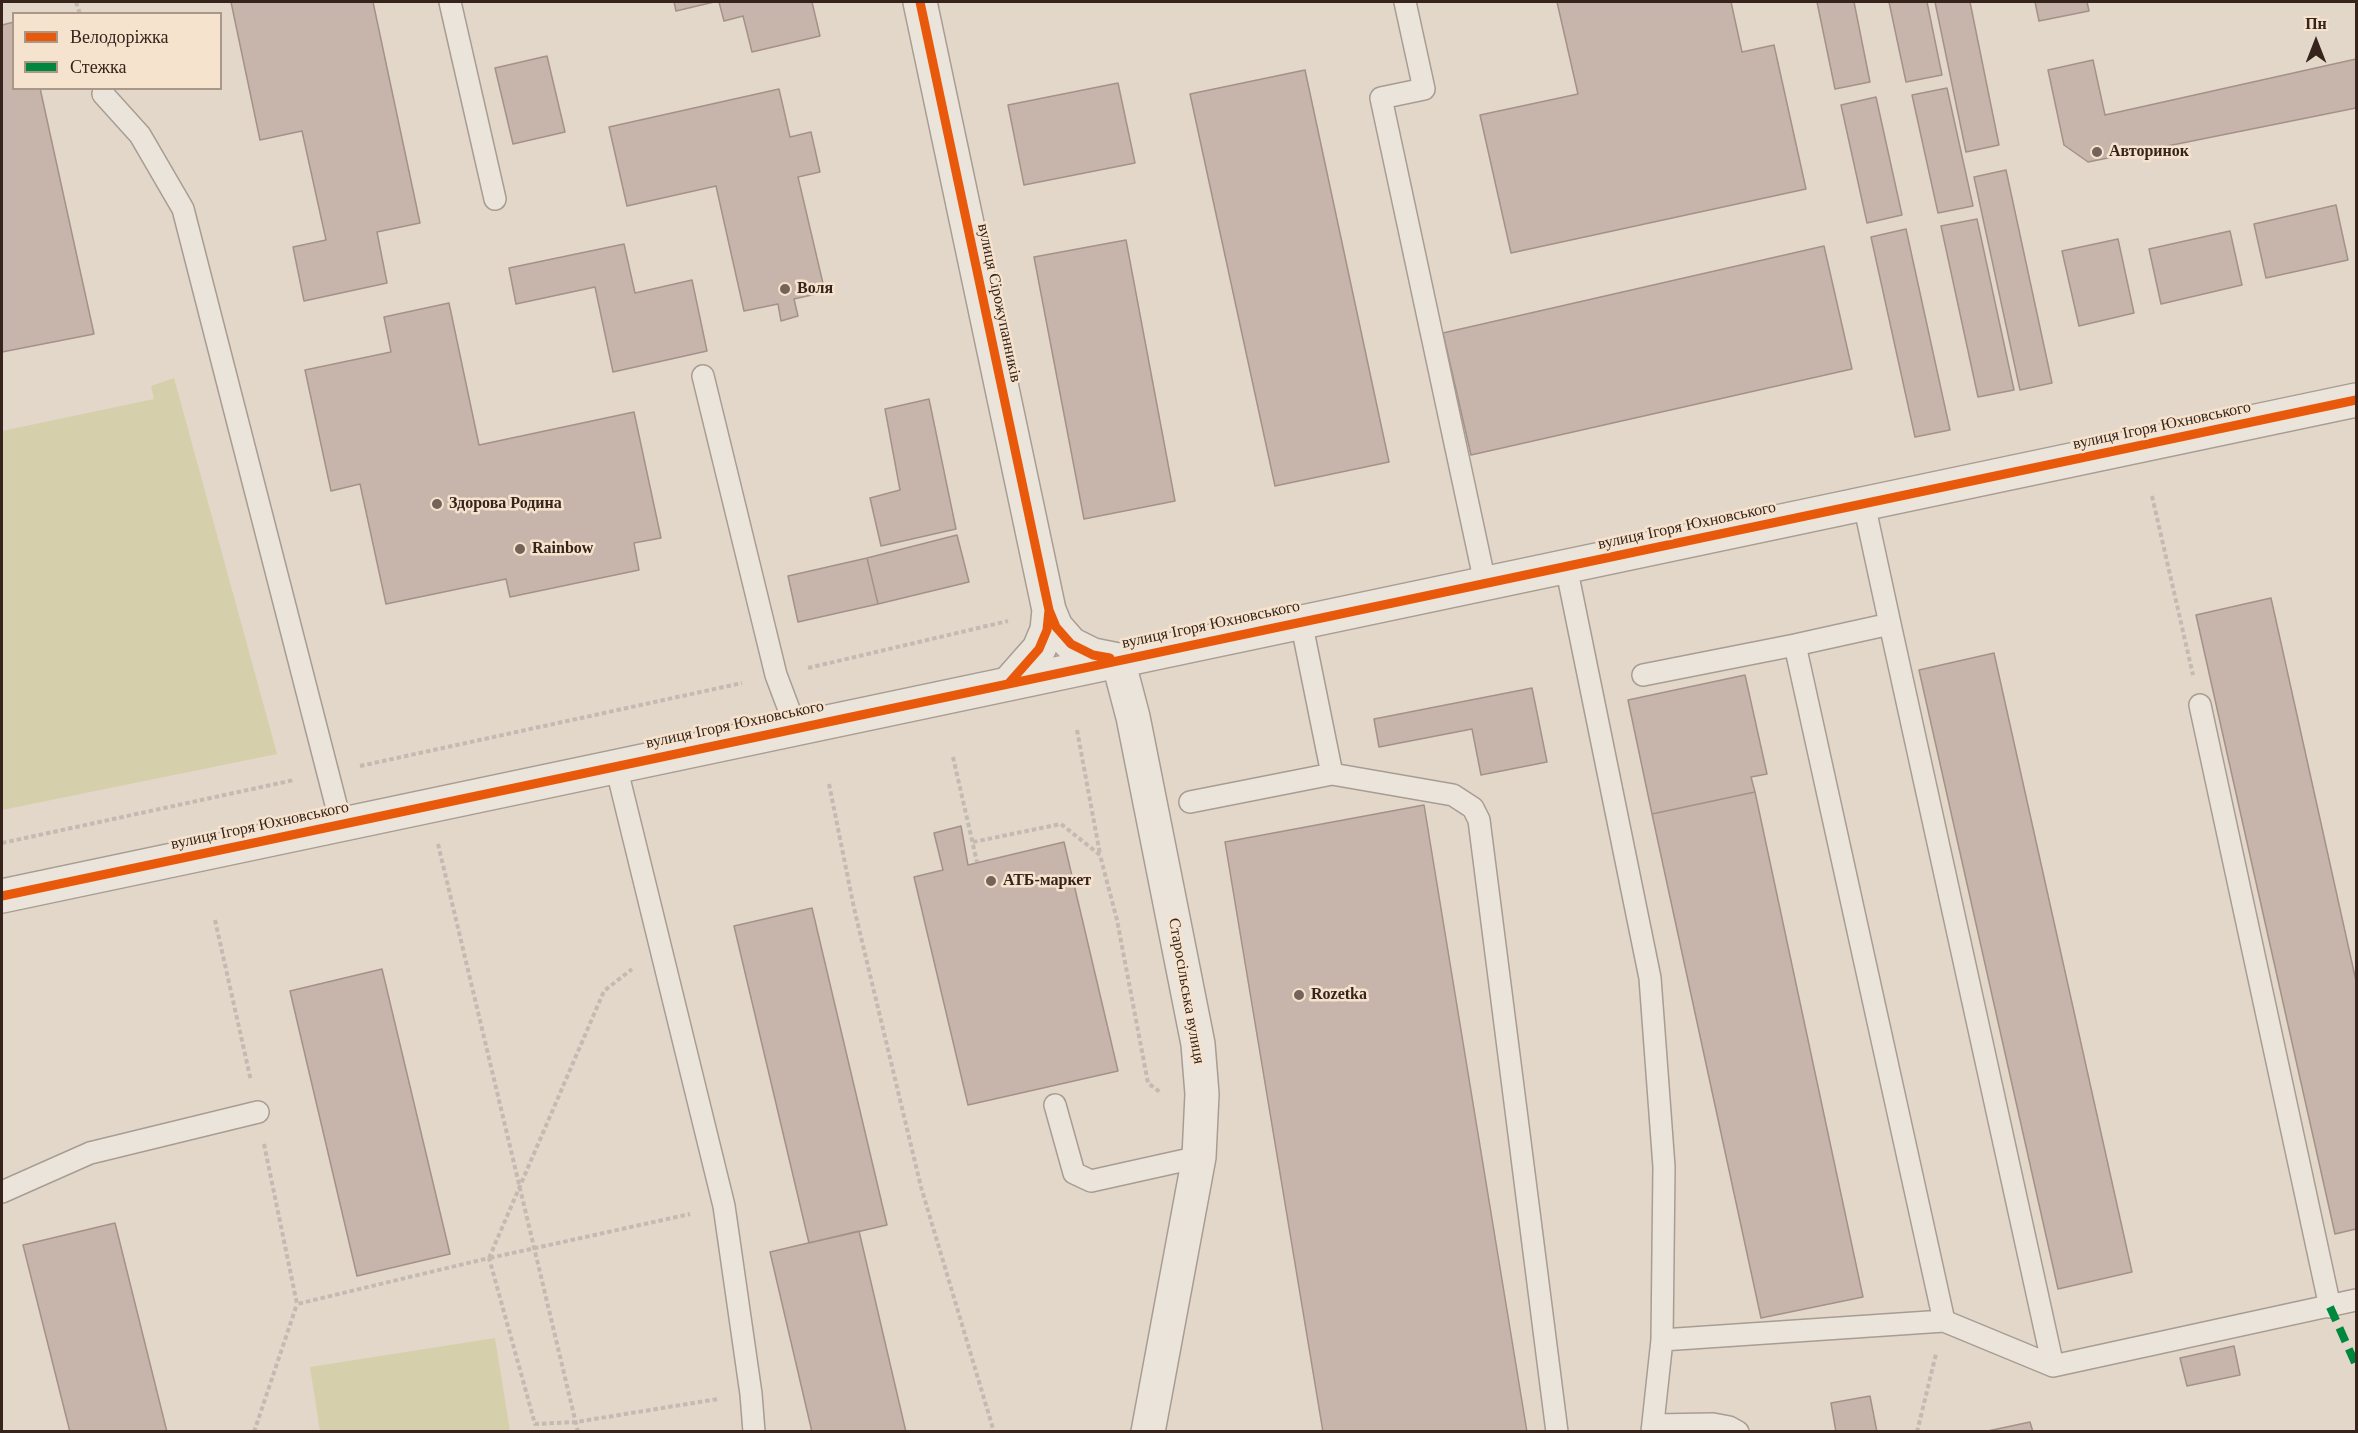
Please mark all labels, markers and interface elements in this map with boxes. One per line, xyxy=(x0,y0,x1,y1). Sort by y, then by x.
legend xyxy=(12,12,222,90)
north arrow xyxy=(2286,12,2346,72)
text: Пн xyxy=(2305,15,2327,32)
text: Велодоріжка xyxy=(70,27,169,47)
text: Стежка xyxy=(70,57,127,77)
place label: Авторинок xyxy=(2109,142,2189,162)
marker: Авторинок xyxy=(2090,145,2104,159)
street label: вулиця Сірожупанників xyxy=(973,222,1025,384)
place label: Воля xyxy=(797,279,833,299)
marker: Воля xyxy=(778,282,792,296)
street label: вулиця Ігоря Юхновського xyxy=(2071,398,2253,454)
place label: Здорова Родина xyxy=(449,494,562,514)
marker: Здорова Родина xyxy=(430,497,444,511)
street label: вулиця Ігоря Юхновського xyxy=(1596,498,1778,554)
place label: Rainbow xyxy=(532,539,593,559)
marker: Rainbow xyxy=(513,542,527,556)
street label: вулиця Ігоря Юхновського xyxy=(1120,597,1302,653)
street label: вулиця Ігоря Юхновського xyxy=(644,697,826,753)
street label: вулиця Ігоря Юхновського xyxy=(169,798,351,854)
place label: АТБ-маркет xyxy=(1003,871,1091,891)
marker: АТБ-маркет xyxy=(984,874,998,888)
street label: Старосільська вулиця xyxy=(1164,917,1208,1065)
place label: Rozetka xyxy=(1311,985,1367,1005)
marker: Rozetka xyxy=(1292,988,1306,1002)

